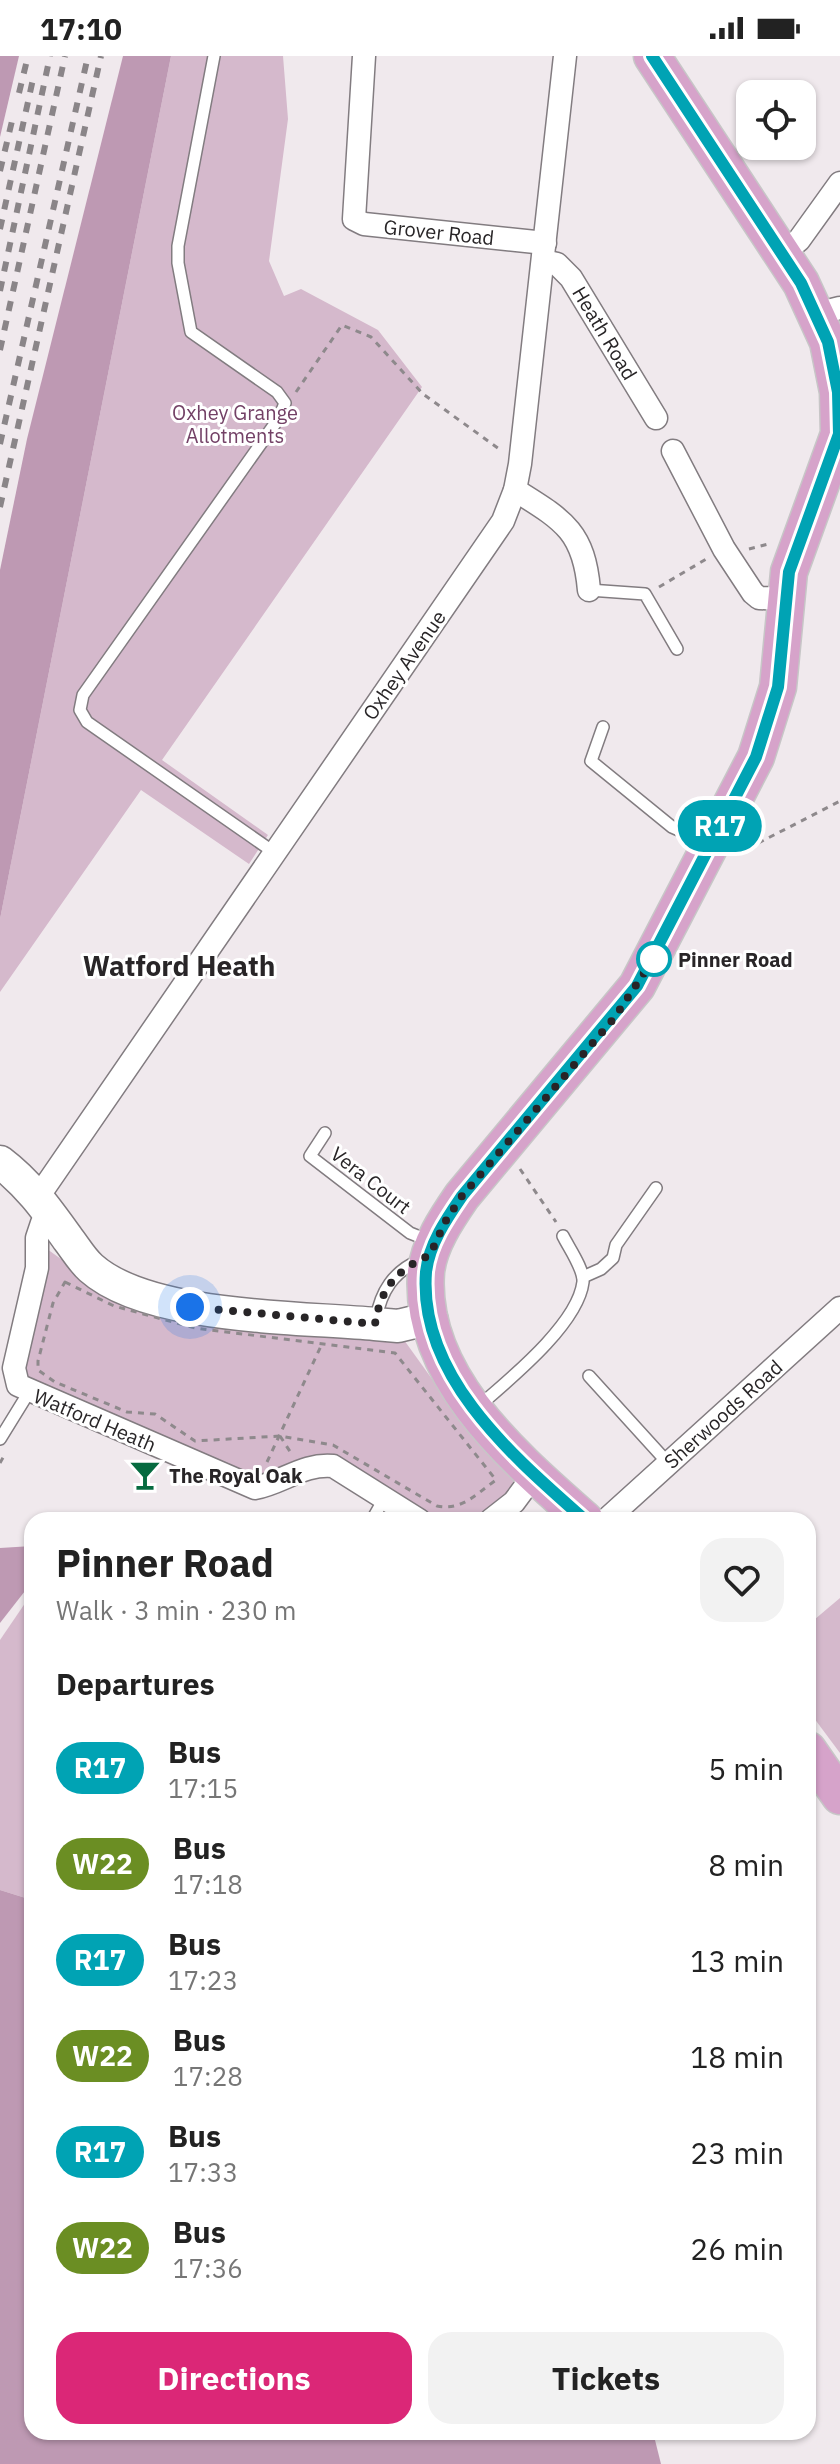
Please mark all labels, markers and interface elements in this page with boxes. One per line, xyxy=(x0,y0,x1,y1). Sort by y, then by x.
text: 17:10 xyxy=(40,9,122,48)
map controls xyxy=(736,80,816,160)
button: locate xyxy=(736,80,816,160)
street label: Grover Road xyxy=(382,213,496,251)
street label: Heath Road xyxy=(566,281,644,385)
park label: Oxhey Grange Allotments xyxy=(172,399,298,449)
street label: Oxhey Avenue xyxy=(356,605,452,725)
line badge: R17 xyxy=(674,800,766,852)
text: R17 xyxy=(694,807,746,844)
marker: Pinner Road xyxy=(637,942,671,976)
place label: Pinner Road xyxy=(678,946,793,973)
district label: Watford Heath xyxy=(83,947,275,984)
street label: Vera Court xyxy=(325,1140,417,1220)
your location xyxy=(170,1287,210,1327)
street label: Sherwoods Road xyxy=(658,1353,788,1475)
street label: Watford Heath xyxy=(30,1382,160,1458)
bar icon: The Royal Oak xyxy=(128,1458,162,1492)
place label: The Royal Oak xyxy=(169,1462,303,1489)
text: Pinner Road xyxy=(56,1538,274,1587)
button: heart xyxy=(700,1538,784,1622)
text: Walk · 3 min · 230 m xyxy=(56,1593,296,1627)
text: Departures xyxy=(56,1664,215,1703)
text: Bus xyxy=(168,1732,221,1771)
text: R17 xyxy=(74,1749,126,1786)
text: 5 min xyxy=(708,1749,784,1788)
text: 17:15 xyxy=(168,1771,238,1805)
text: Bus xyxy=(173,1828,226,1867)
text: W22 xyxy=(72,1845,133,1882)
text: 8 min xyxy=(708,1845,784,1884)
text: 17:18 xyxy=(173,1867,243,1901)
text: Bus xyxy=(168,1924,221,1963)
text: R17 xyxy=(74,1941,126,1978)
text: 13 min xyxy=(690,1941,784,1980)
text: 17:23 xyxy=(168,1963,238,1997)
text: Bus xyxy=(173,2020,226,2059)
text: W22 xyxy=(72,2037,133,2074)
text: 18 min xyxy=(690,2037,784,2076)
text: 17:28 xyxy=(173,2059,243,2093)
text: Bus xyxy=(168,2116,221,2155)
text: R17 xyxy=(74,2133,126,2170)
text: 23 min xyxy=(690,2133,784,2172)
text: 17:33 xyxy=(168,2155,238,2189)
text: Bus xyxy=(173,2212,226,2251)
text: W22 xyxy=(72,2229,133,2266)
text: 26 min xyxy=(690,2229,784,2268)
text: 17:36 xyxy=(173,2251,243,2285)
button: Directions xyxy=(56,2332,412,2424)
button: Tickets xyxy=(428,2332,784,2424)

